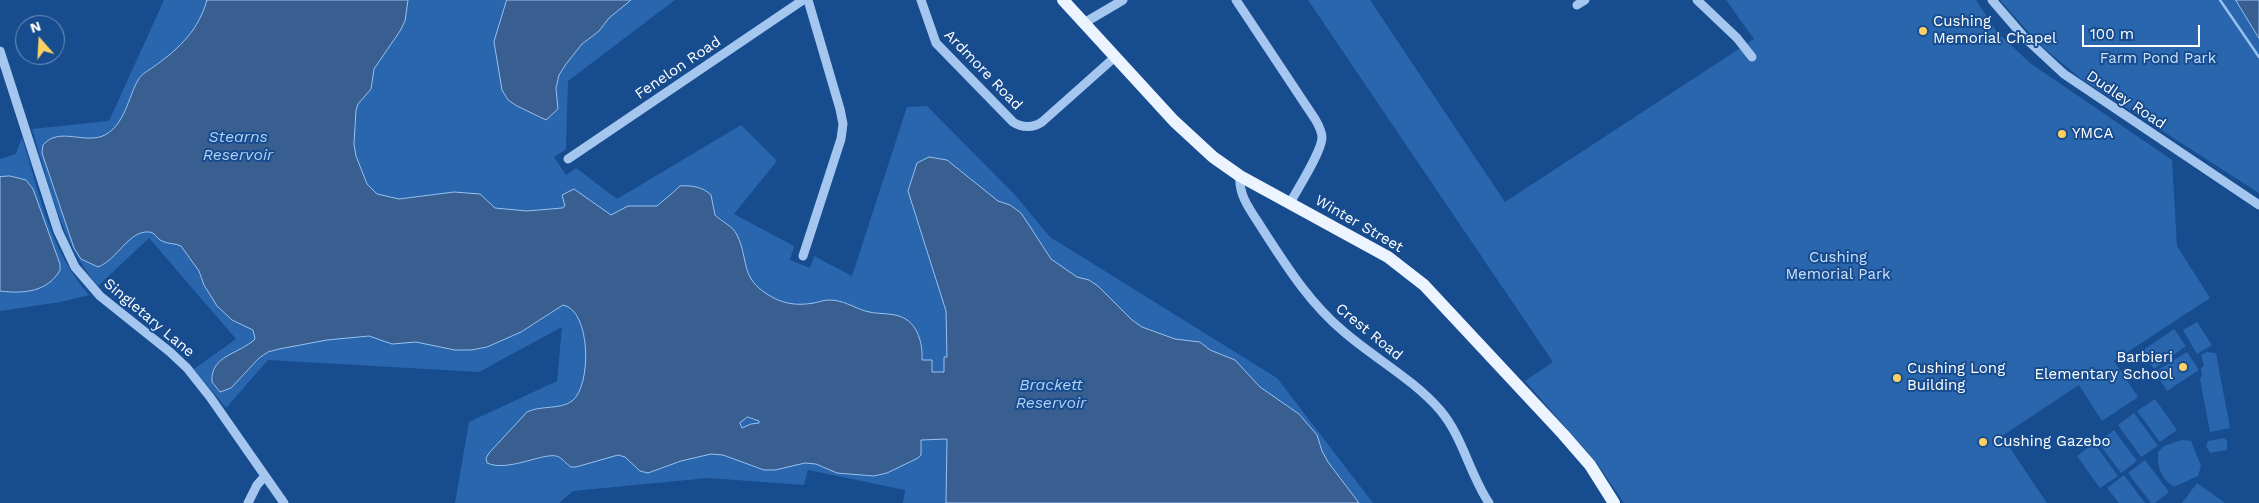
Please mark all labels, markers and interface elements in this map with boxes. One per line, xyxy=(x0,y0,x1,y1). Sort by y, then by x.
place label: Cushing Memorial Chapel xyxy=(1933,13,2057,48)
north arrow xyxy=(15,15,65,65)
scale bar xyxy=(2084,15,2202,47)
text: N xyxy=(28,18,43,36)
marker: Cushing Memorial Chapel xyxy=(1917,25,1929,37)
text: 100 m xyxy=(2090,25,2134,43)
street label: Ardmore Road xyxy=(940,26,1026,114)
street label: Fenelon Road xyxy=(632,33,724,103)
park label: Farm Pond Park xyxy=(2100,50,2216,68)
street label: Dudley Road xyxy=(2083,67,2169,133)
place label: YMCA xyxy=(2072,125,2113,143)
water label: Stearns Reservoir xyxy=(203,127,273,165)
marker: YMCA xyxy=(2056,128,2068,140)
street label: Winter Street xyxy=(1312,191,1406,257)
park label: Cushing Memorial Park xyxy=(1785,249,1891,284)
street label: Singletary Lane xyxy=(100,275,198,361)
street label: Crest Road xyxy=(1332,300,1406,364)
place label: Barbieri Elementary School xyxy=(2034,349,2173,384)
place label: Cushing Long Building xyxy=(1907,360,2005,395)
marker: Barbieri Elementary School xyxy=(2177,361,2189,373)
marker: Cushing Long Building xyxy=(1891,372,1903,384)
water label: Brackett Reservoir xyxy=(1016,375,1086,413)
place label: Cushing Gazebo xyxy=(1993,433,2110,451)
marker: Cushing Gazebo xyxy=(1977,436,1989,448)

